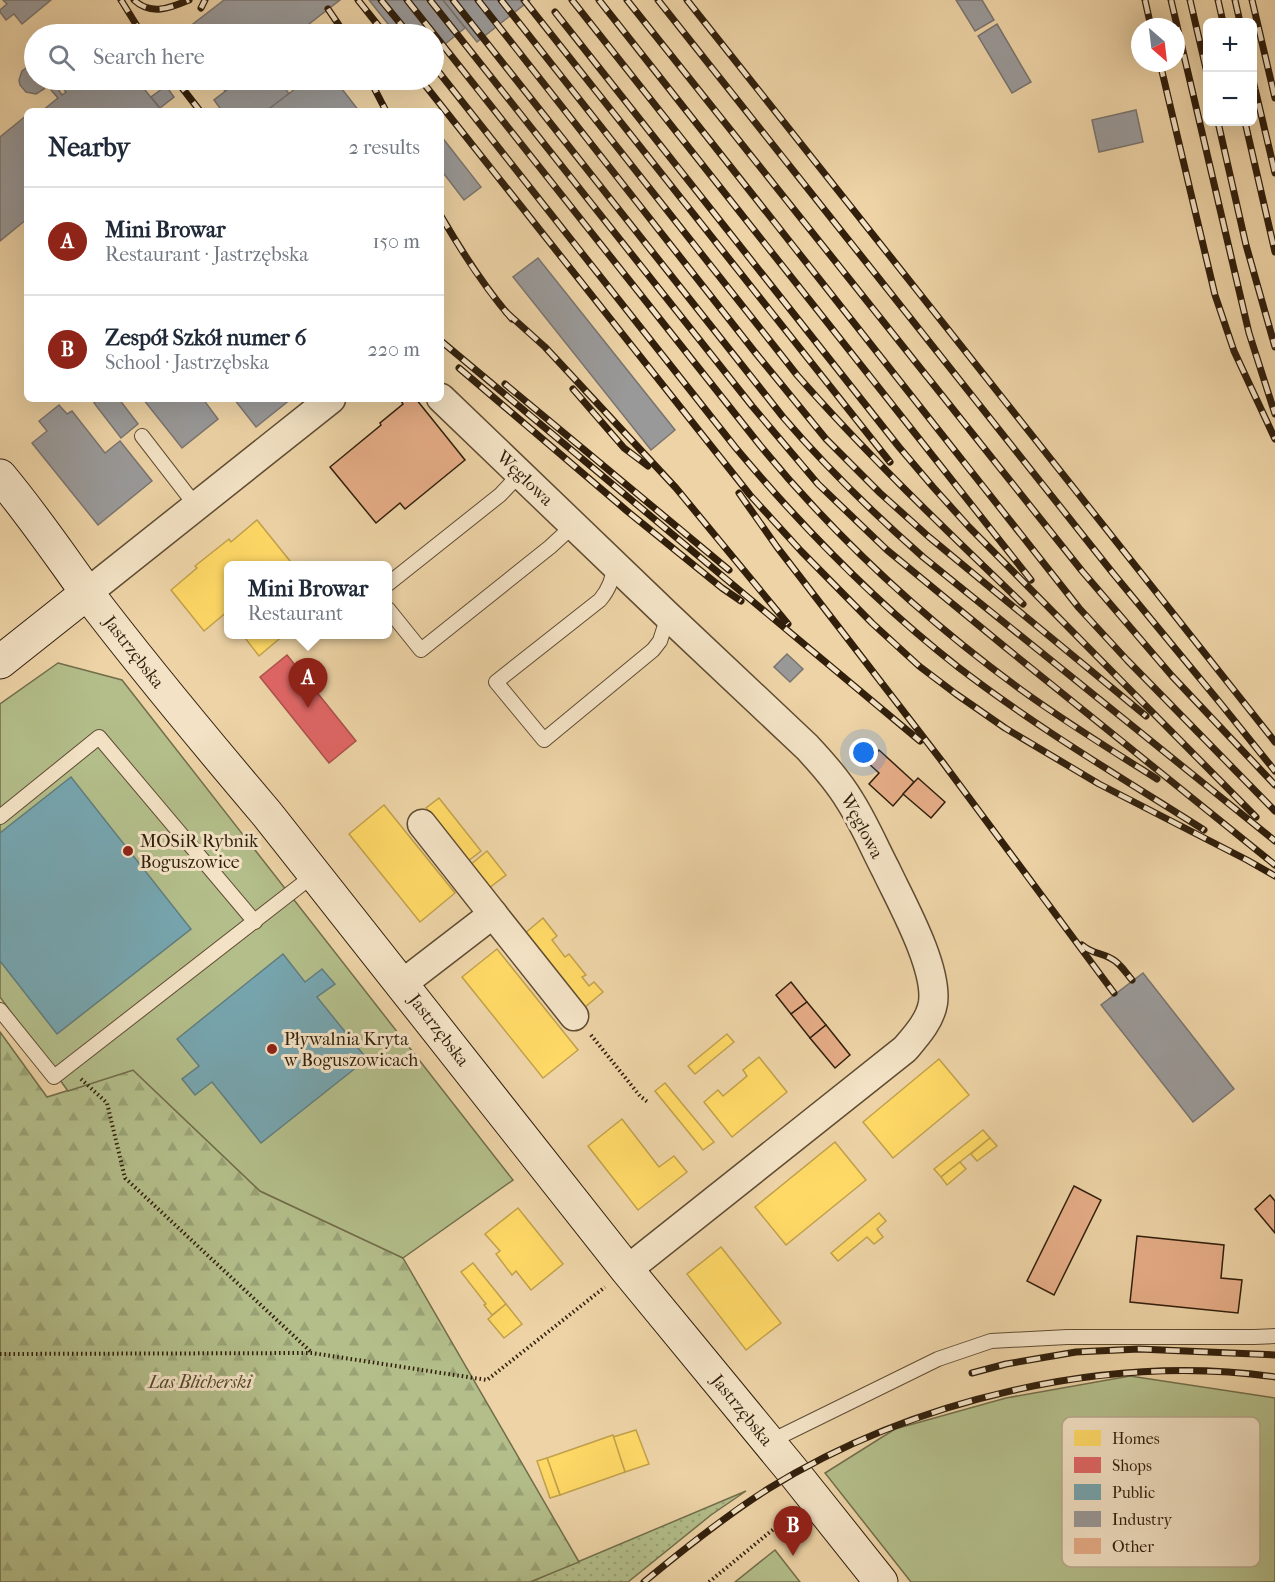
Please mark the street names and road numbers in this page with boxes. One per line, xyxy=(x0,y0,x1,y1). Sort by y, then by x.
street label: Węglowa xyxy=(491,446,558,511)
street label: Jastrzębska xyxy=(98,610,169,693)
street label: Węglowa xyxy=(835,789,888,863)
street label: Jastrzębska xyxy=(403,988,474,1071)
street label: Jastrzębska xyxy=(705,1369,777,1451)

